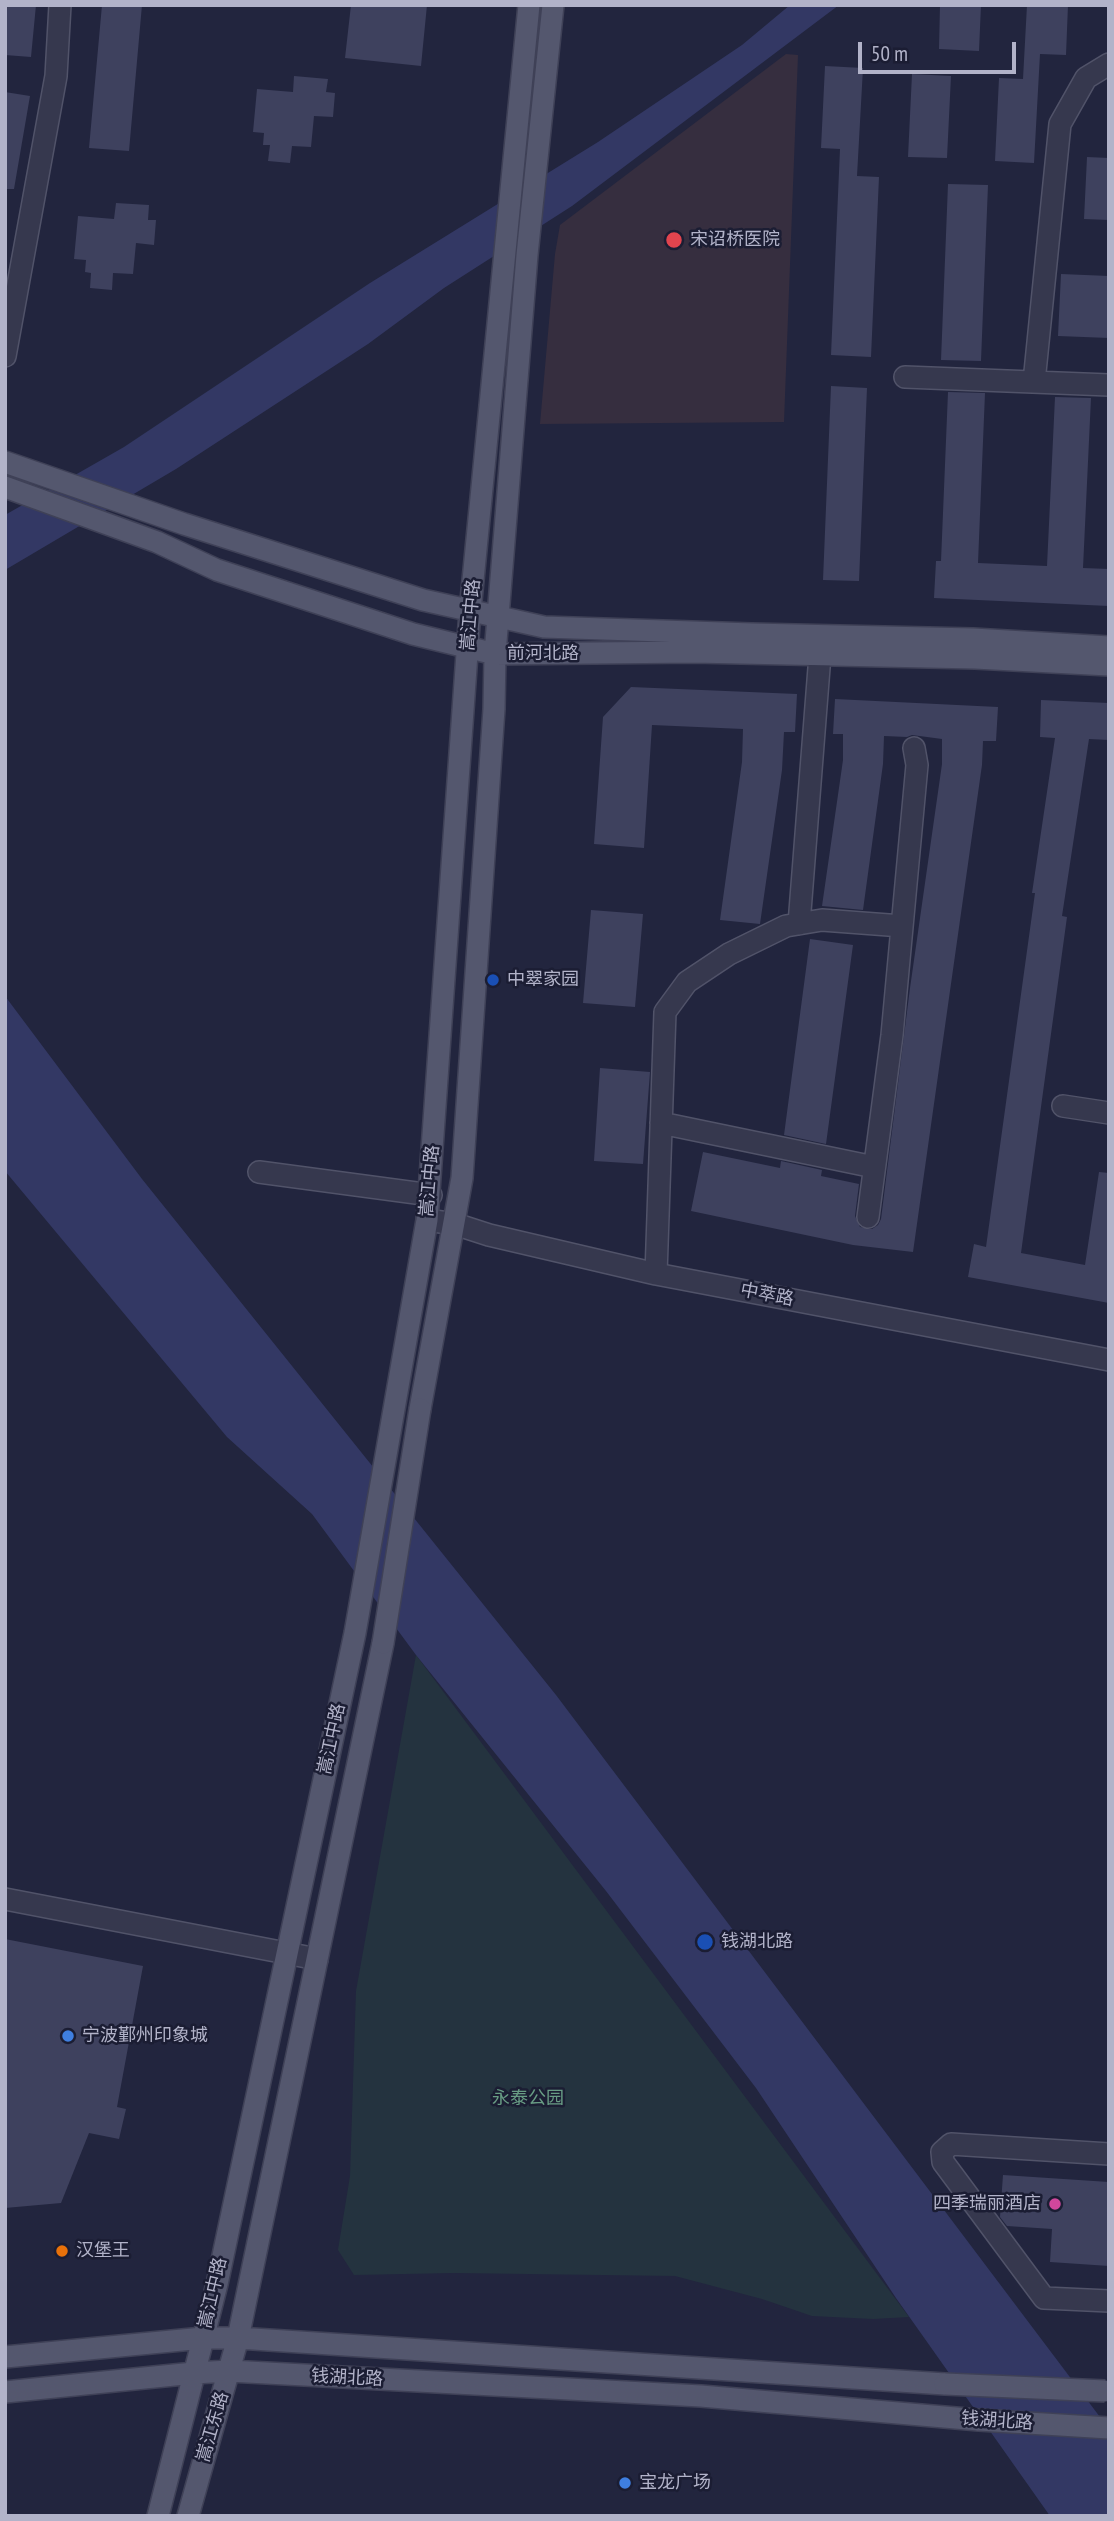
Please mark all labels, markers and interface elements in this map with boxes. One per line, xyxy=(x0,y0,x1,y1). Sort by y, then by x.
scale bar xyxy=(862,28,1020,72)
text: 50 m xyxy=(871,40,908,67)
place label: 宋诏桥医院 xyxy=(690,229,780,251)
marker: 宋诏桥医院 xyxy=(664,230,684,250)
street label: 嵩江中路 xyxy=(457,578,485,652)
street label: 前河北路 xyxy=(507,643,579,665)
place label: 中翠家园 xyxy=(507,969,579,991)
marker: 中翠家园 xyxy=(485,972,501,988)
street label: 嵩江中路 xyxy=(416,1144,444,1218)
street label: 中萃路 xyxy=(738,1279,796,1311)
street label: 嵩江中路 xyxy=(314,1702,350,1776)
place label: 钱湖北路 xyxy=(721,1931,793,1953)
marker: 钱湖北路 xyxy=(695,1932,715,1952)
place label: 宁波鄞州印象城 xyxy=(82,2025,208,2047)
marker: 宁波鄞州印象城 xyxy=(60,2028,76,2044)
park label: 永泰公园 xyxy=(492,2088,564,2110)
place label: 四季瑞丽酒店 xyxy=(933,2193,1041,2215)
marker: 四季瑞丽酒店 xyxy=(1047,2196,1063,2212)
place label: 汉堡王 xyxy=(76,2240,130,2262)
marker: 汉堡王 xyxy=(54,2243,70,2259)
street label: 嵩江中路 xyxy=(194,2255,232,2331)
street label: 钱湖北路 xyxy=(310,2365,384,2391)
street label: 嵩江东路 xyxy=(193,2389,233,2465)
street label: 钱湖北路 xyxy=(960,2408,1034,2434)
place label: 宝龙广场 xyxy=(639,2472,711,2494)
marker: 宝龙广场 xyxy=(617,2475,633,2491)

